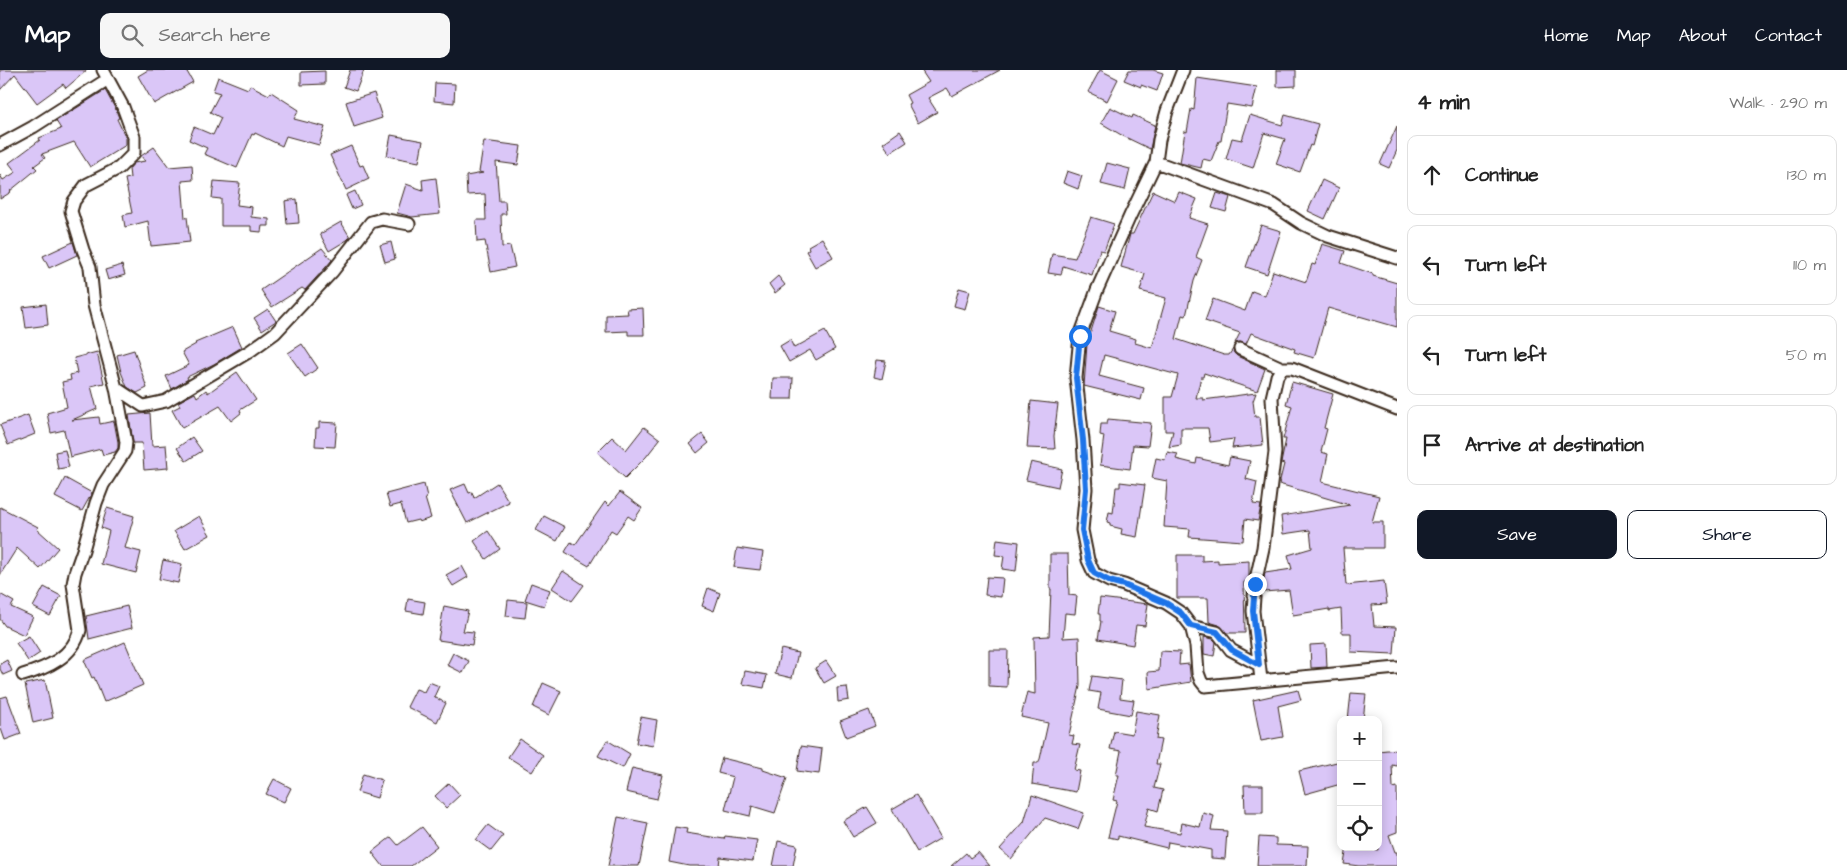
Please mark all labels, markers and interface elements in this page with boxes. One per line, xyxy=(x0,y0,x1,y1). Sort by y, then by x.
search box xyxy=(100,13,450,58)
text: Map xyxy=(25,18,70,52)
icon: search xyxy=(118,21,146,49)
text: Search here xyxy=(158,22,271,49)
text: Home xyxy=(1544,23,1589,48)
text: Map xyxy=(1617,23,1651,48)
text: About xyxy=(1679,23,1727,48)
text: Contact xyxy=(1755,23,1822,48)
text: 4 min xyxy=(1417,88,1470,117)
text: Walk · 290 m xyxy=(1729,92,1827,114)
icon: ahead xyxy=(1418,161,1446,189)
text: Continue xyxy=(1465,162,1539,189)
text: 130 m xyxy=(1787,164,1826,186)
icon: left xyxy=(1418,251,1446,279)
text: Turn left xyxy=(1465,252,1546,279)
text: 110 m xyxy=(1793,254,1826,276)
route start xyxy=(1069,325,1092,348)
icon: left xyxy=(1418,341,1446,369)
text: Turn left xyxy=(1465,342,1546,369)
text: 50 m xyxy=(1786,344,1826,366)
icon: arrive xyxy=(1418,431,1446,459)
text: Arrive at destination xyxy=(1465,432,1644,459)
button: Save xyxy=(1417,510,1617,559)
button: Share xyxy=(1627,510,1827,559)
route end xyxy=(1244,573,1267,596)
map controls xyxy=(1337,716,1382,851)
button: + xyxy=(1337,716,1382,761)
button: − xyxy=(1337,761,1382,806)
button: locate xyxy=(1337,806,1382,851)

